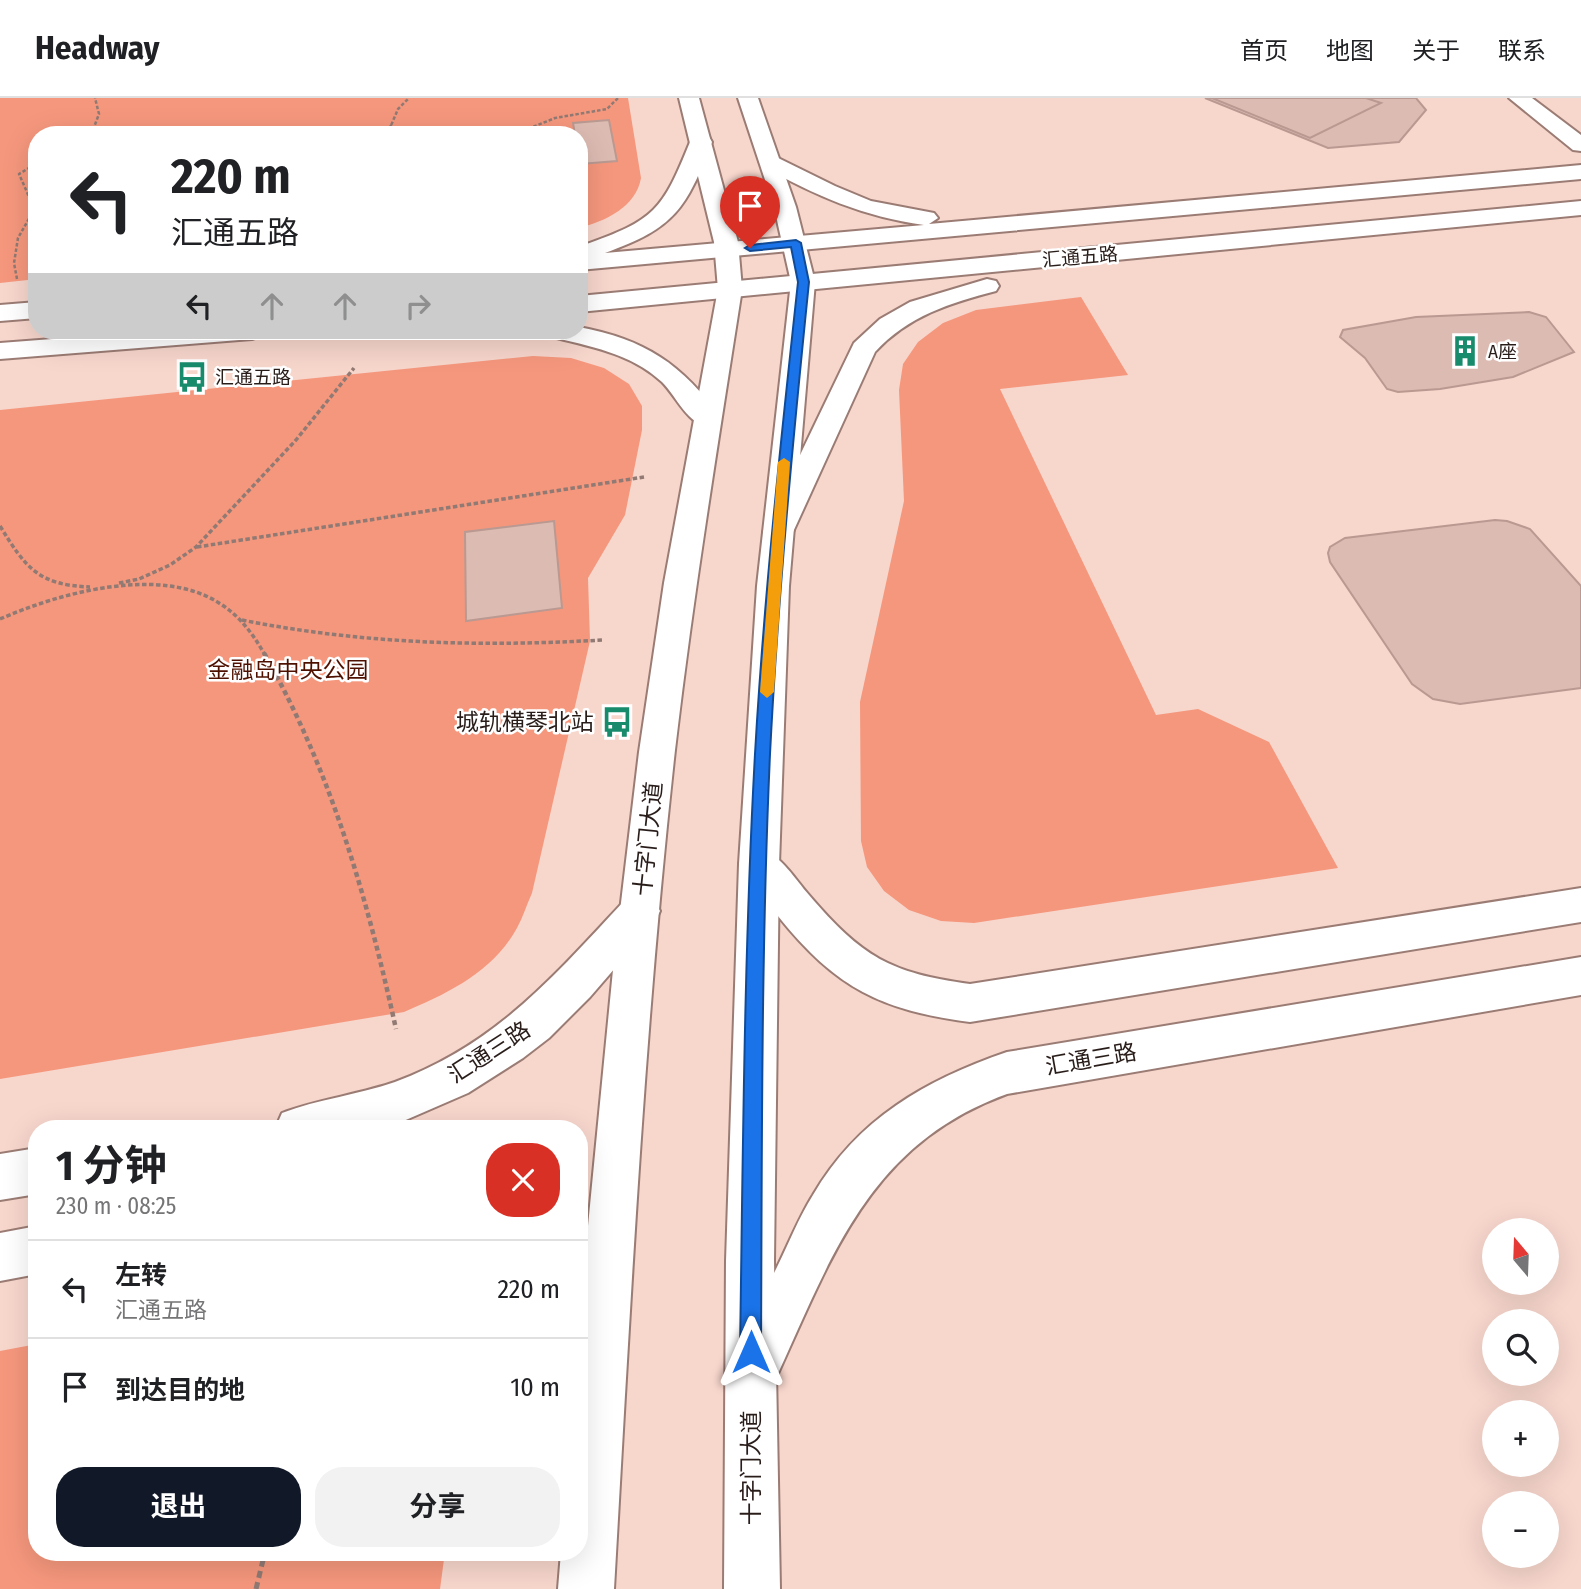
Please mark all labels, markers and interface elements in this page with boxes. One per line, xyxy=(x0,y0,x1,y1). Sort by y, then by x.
text: Headway xyxy=(35,28,159,68)
text: 首页 xyxy=(1240,37,1288,65)
text: 地图 xyxy=(1326,37,1374,65)
text: 关于 xyxy=(1412,37,1460,65)
text: 联系 xyxy=(1498,37,1546,65)
text: 220 m xyxy=(171,147,291,206)
icon: left xyxy=(56,154,147,245)
pin xyxy=(720,176,780,248)
icon: arrive xyxy=(731,187,769,225)
text: 汇通五路 xyxy=(171,214,299,252)
street label: 汇通五路 xyxy=(1041,242,1119,272)
icon: left xyxy=(180,287,218,325)
icon: ahead xyxy=(253,287,291,325)
icon: ahead xyxy=(326,287,364,325)
icon: right xyxy=(399,287,437,325)
building icon: A座 xyxy=(1448,334,1482,368)
place label: A座 xyxy=(1488,340,1517,363)
bus stop icon: 汇通五路 xyxy=(175,360,209,394)
place label: 汇通五路 xyxy=(215,366,291,389)
park label: 金融岛中央公园 xyxy=(208,656,369,684)
bus stop icon: 城轨横琴北站 xyxy=(600,705,634,739)
place label: 城轨横琴北站 xyxy=(456,708,594,736)
street label: 十字门大道 xyxy=(628,780,668,898)
street label: 汇通三路 xyxy=(443,1015,535,1089)
street label: 汇通三路 xyxy=(1043,1037,1139,1081)
text: 1 分钟 xyxy=(56,1141,167,1191)
button: close xyxy=(486,1143,560,1217)
text: 230 m · 08:25 xyxy=(56,1192,176,1220)
north arrow xyxy=(1482,1218,1559,1295)
map controls xyxy=(1482,1218,1559,1568)
text: 左转 xyxy=(115,1260,167,1291)
icon: left xyxy=(56,1270,94,1308)
text: 220 m xyxy=(497,1274,560,1305)
text: 汇通五路 xyxy=(115,1296,207,1324)
button: search xyxy=(1482,1309,1559,1386)
position arrow xyxy=(714,1315,788,1389)
icon: arrive xyxy=(56,1368,94,1406)
text: 10 m xyxy=(510,1372,560,1403)
text: 到达目的地 xyxy=(115,1375,245,1406)
button: + xyxy=(1482,1400,1559,1477)
street label: 十字门大道 xyxy=(737,1411,765,1526)
button: 退出 xyxy=(56,1467,301,1547)
button: 分享 xyxy=(315,1467,560,1547)
button: − xyxy=(1482,1491,1559,1568)

